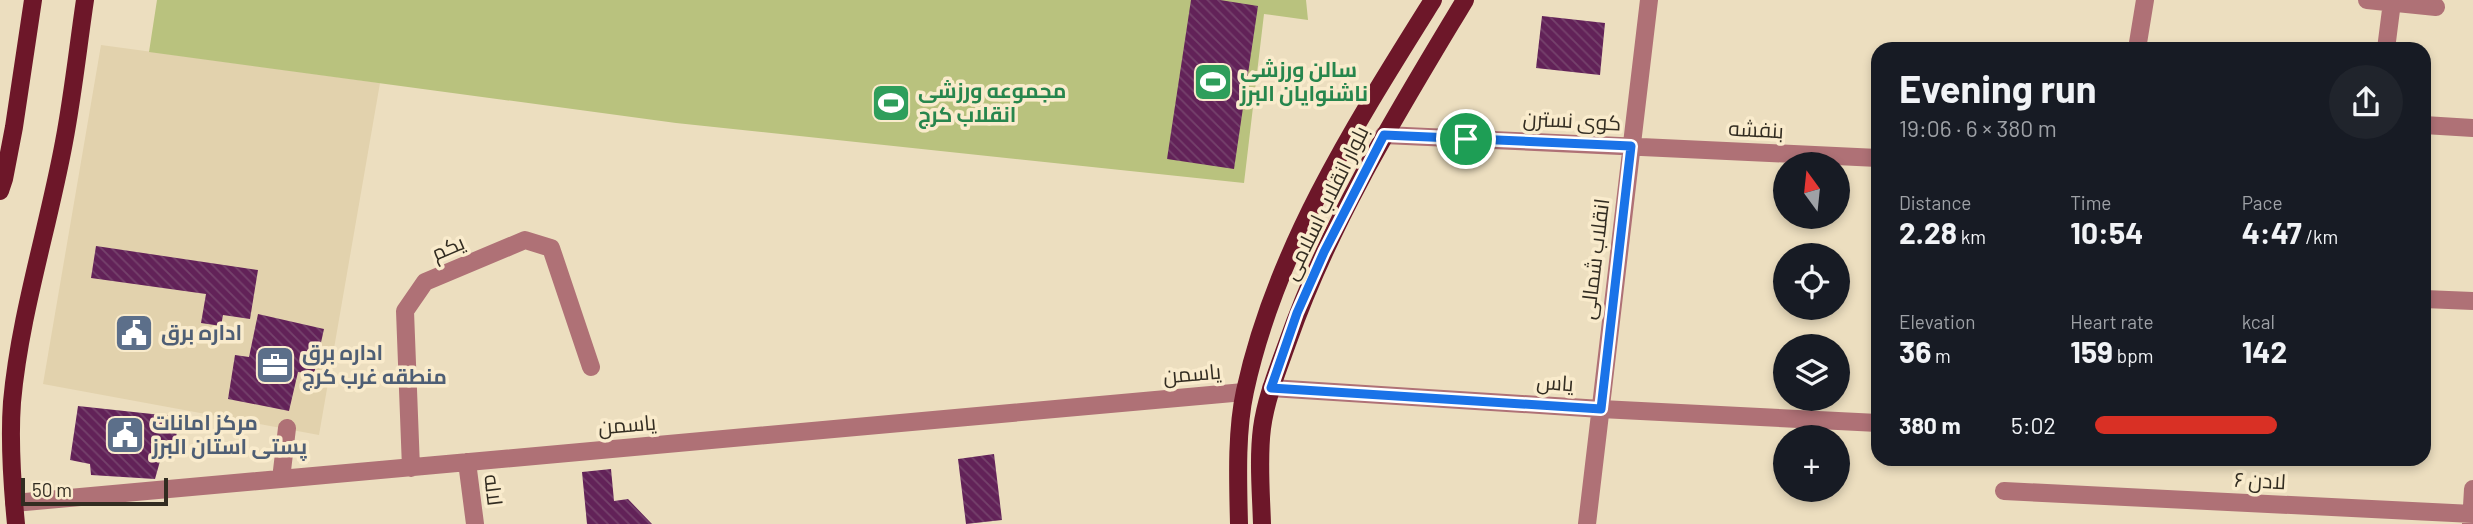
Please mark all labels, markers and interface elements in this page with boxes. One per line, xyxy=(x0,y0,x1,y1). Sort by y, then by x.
place label: سالن ورزشی ناشنوایان البرز xyxy=(1239,56,1368,107)
sports icon: سالن ورزشی ناشنوایان البرز xyxy=(1192,61,1234,103)
text: Evening run xyxy=(1899,65,2097,111)
button: share xyxy=(2329,65,2403,139)
place label: مجموعه ورزشی انقلاب کرج xyxy=(918,77,1066,129)
sports icon: مجموعه ورزشی انقلاب کرج xyxy=(870,82,912,124)
street label: کوی نسترن xyxy=(1522,104,1622,137)
pin xyxy=(1436,109,1496,169)
text: 19:06 · 6 × 380 m xyxy=(1899,114,2057,142)
street label: بنفشه xyxy=(1728,115,1784,142)
icon: arrive xyxy=(1447,120,1485,158)
street label: بلوار انقلاب اسلامی xyxy=(1277,121,1375,284)
north arrow xyxy=(1773,152,1850,229)
map controls xyxy=(1773,152,1850,502)
text: Distance xyxy=(1899,191,1971,214)
text: Time xyxy=(2070,191,2111,214)
text: Pace xyxy=(2242,191,2283,214)
street label: انقلاب شمالی xyxy=(1574,197,1615,321)
text: 2.28 xyxy=(1899,214,1957,250)
text: 10:54 xyxy=(2070,214,2143,250)
text: 4:47 xyxy=(2242,214,2302,250)
text: km xyxy=(1957,225,1986,248)
text: /km xyxy=(2302,225,2338,248)
street label: یکم xyxy=(427,228,469,267)
button: locate xyxy=(1773,243,1850,320)
text: Elevation xyxy=(1899,310,1976,333)
text: Heart rate xyxy=(2070,310,2154,333)
text: kcal xyxy=(2242,310,2275,333)
public building icon: اداره برق xyxy=(113,312,155,354)
place label: اداره برق xyxy=(161,319,242,346)
text: 36 xyxy=(1899,333,1931,369)
text: 159 xyxy=(2070,333,2113,369)
text: 142 xyxy=(2242,333,2287,369)
button: layers xyxy=(1773,334,1850,411)
place label: اداره برق منطقه غرب کرج xyxy=(302,339,447,391)
office icon: اداره برق منطقه غرب کرج xyxy=(254,344,296,386)
text: m xyxy=(1931,344,1951,367)
text: bpm xyxy=(2113,344,2153,367)
street label: یاسمن xyxy=(1162,357,1222,389)
street label: یاس xyxy=(1536,368,1575,397)
street label: یاسمن xyxy=(597,408,657,440)
place label: مرکز امانات پستی استان البرز xyxy=(151,409,308,462)
text: 380 m xyxy=(1899,411,1961,439)
text: 5:02 xyxy=(2011,411,2056,439)
public building icon: مرکز امانات پستی استان البرز xyxy=(104,414,146,456)
button: + xyxy=(1773,425,1850,502)
street label: لادن ۶ xyxy=(2233,466,2287,495)
street label: لاله xyxy=(480,473,509,507)
scale bar xyxy=(21,475,168,507)
text: 50 m xyxy=(32,478,72,501)

